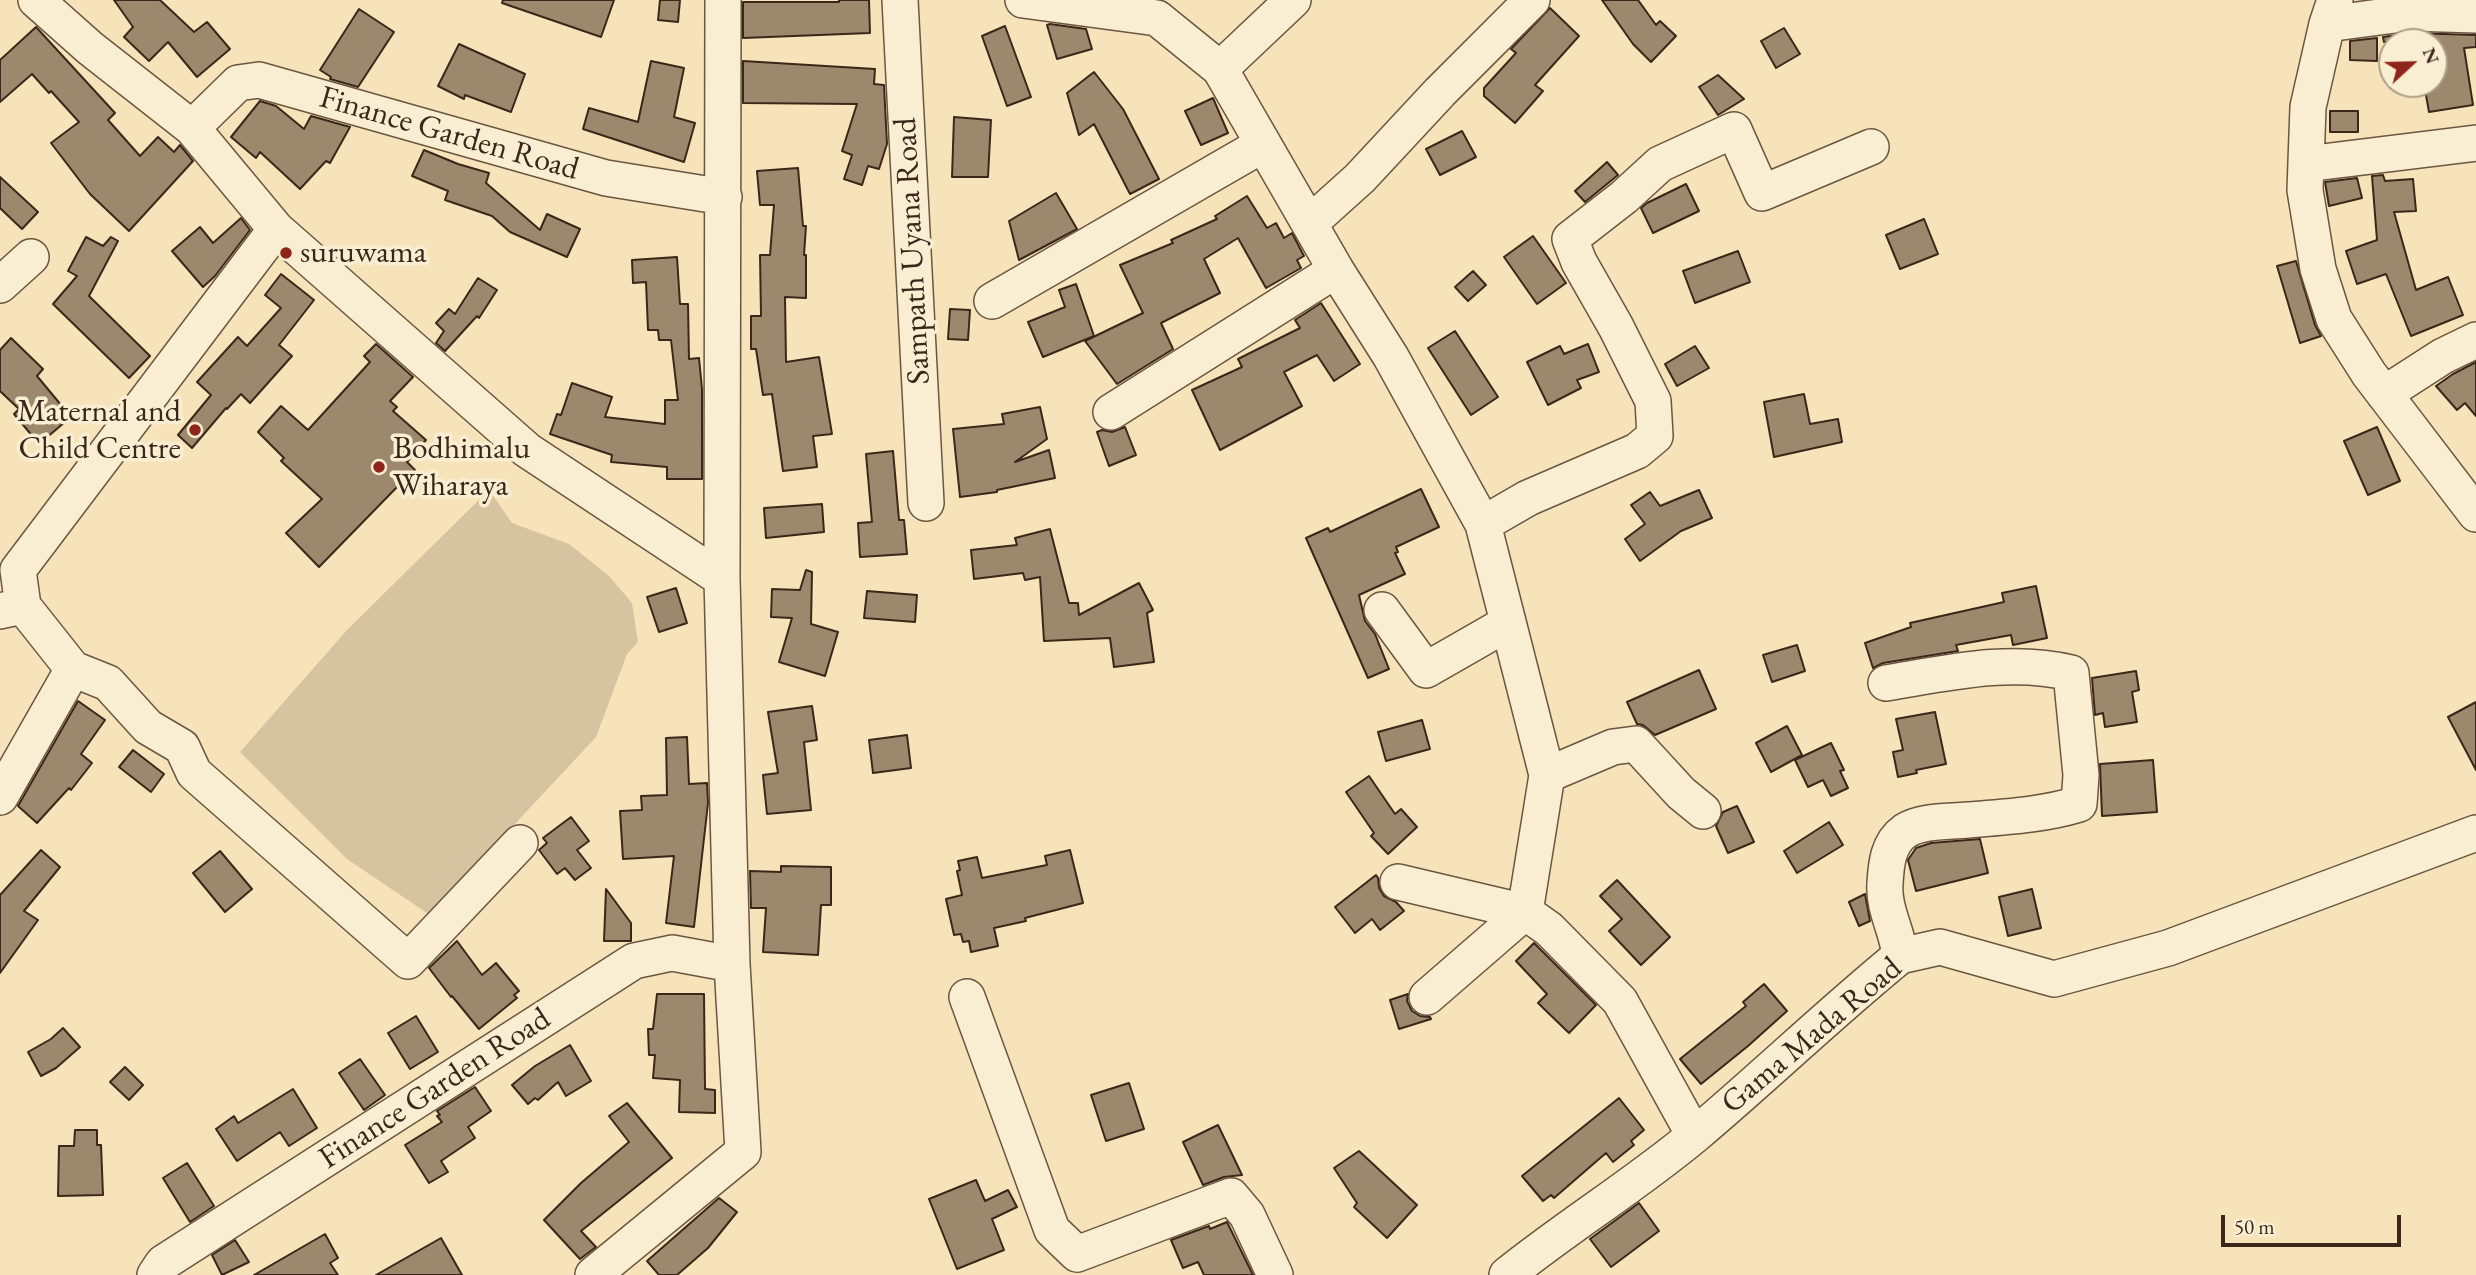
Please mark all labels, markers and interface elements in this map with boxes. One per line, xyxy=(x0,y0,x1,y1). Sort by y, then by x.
north arrow xyxy=(2378,28,2448,98)
text: N xyxy=(2417,44,2446,68)
street label: Finance Garden Road xyxy=(315,79,583,189)
street label: Sampath Uyana Road xyxy=(887,117,939,385)
place label: suruwama xyxy=(300,234,427,272)
marker: suruwama xyxy=(278,245,294,261)
place label: Maternal and Child Centre xyxy=(17,393,181,468)
marker: Maternal and Child Centre xyxy=(187,422,203,438)
place label: Bodhimalu Wiharaya xyxy=(393,430,530,505)
marker: Bodhimalu Wiharaya xyxy=(371,459,387,475)
street label: Gama Mada Road xyxy=(1714,949,1910,1123)
street label: Finance Garden Road xyxy=(312,1000,558,1178)
scale bar xyxy=(2224,1202,2404,1246)
text: 50 m xyxy=(2234,1213,2275,1240)

